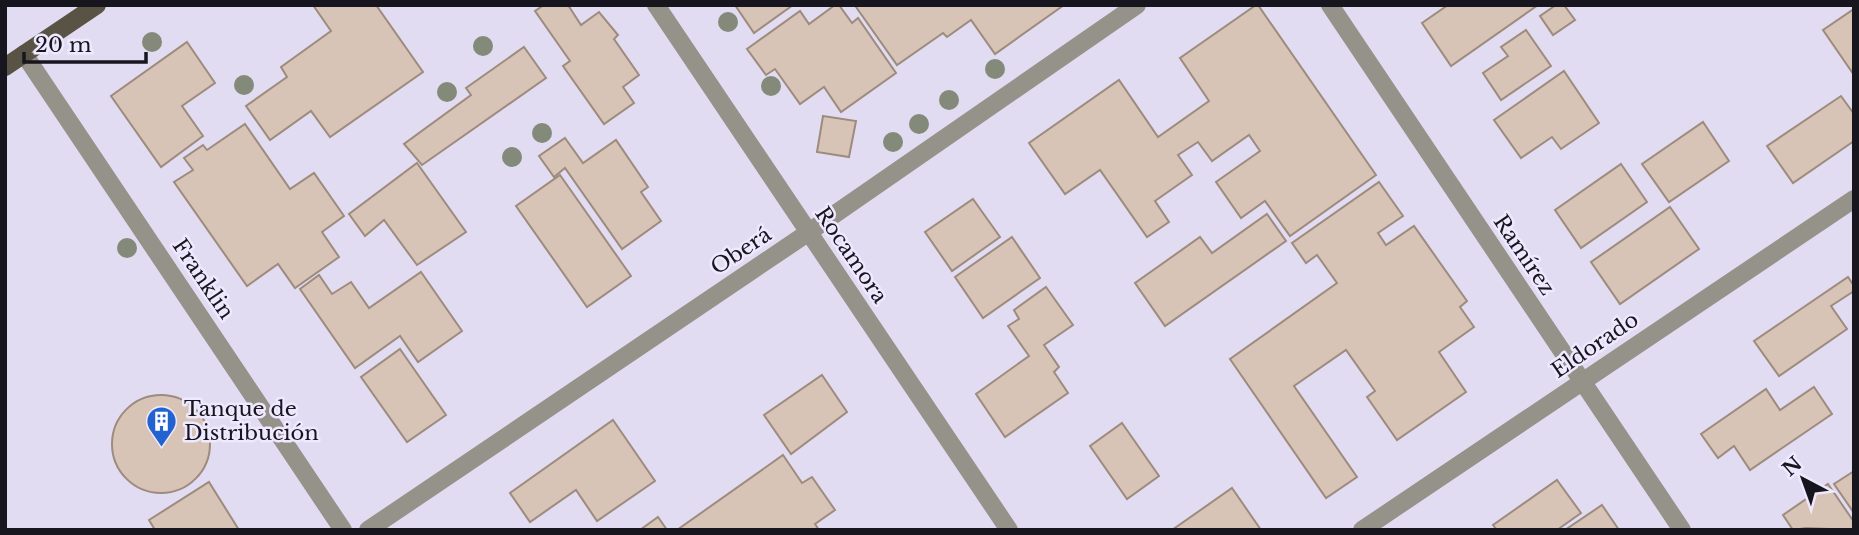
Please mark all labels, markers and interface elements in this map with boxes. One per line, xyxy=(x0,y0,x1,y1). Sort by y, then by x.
scale bar xyxy=(24,21,147,65)
text: 20 m xyxy=(35,32,92,58)
street label: Rocamora xyxy=(809,202,893,309)
street label: Ramírez xyxy=(1488,210,1560,300)
street label: Oberá xyxy=(706,221,776,281)
street label: Franklin xyxy=(167,234,239,324)
street label: Eldorado xyxy=(1546,306,1644,384)
place label: Tanque de Distribución xyxy=(184,396,319,446)
building icon: Tanque de Distribución xyxy=(144,404,178,448)
north arrow xyxy=(1768,444,1838,514)
text: N xyxy=(1778,452,1807,481)

